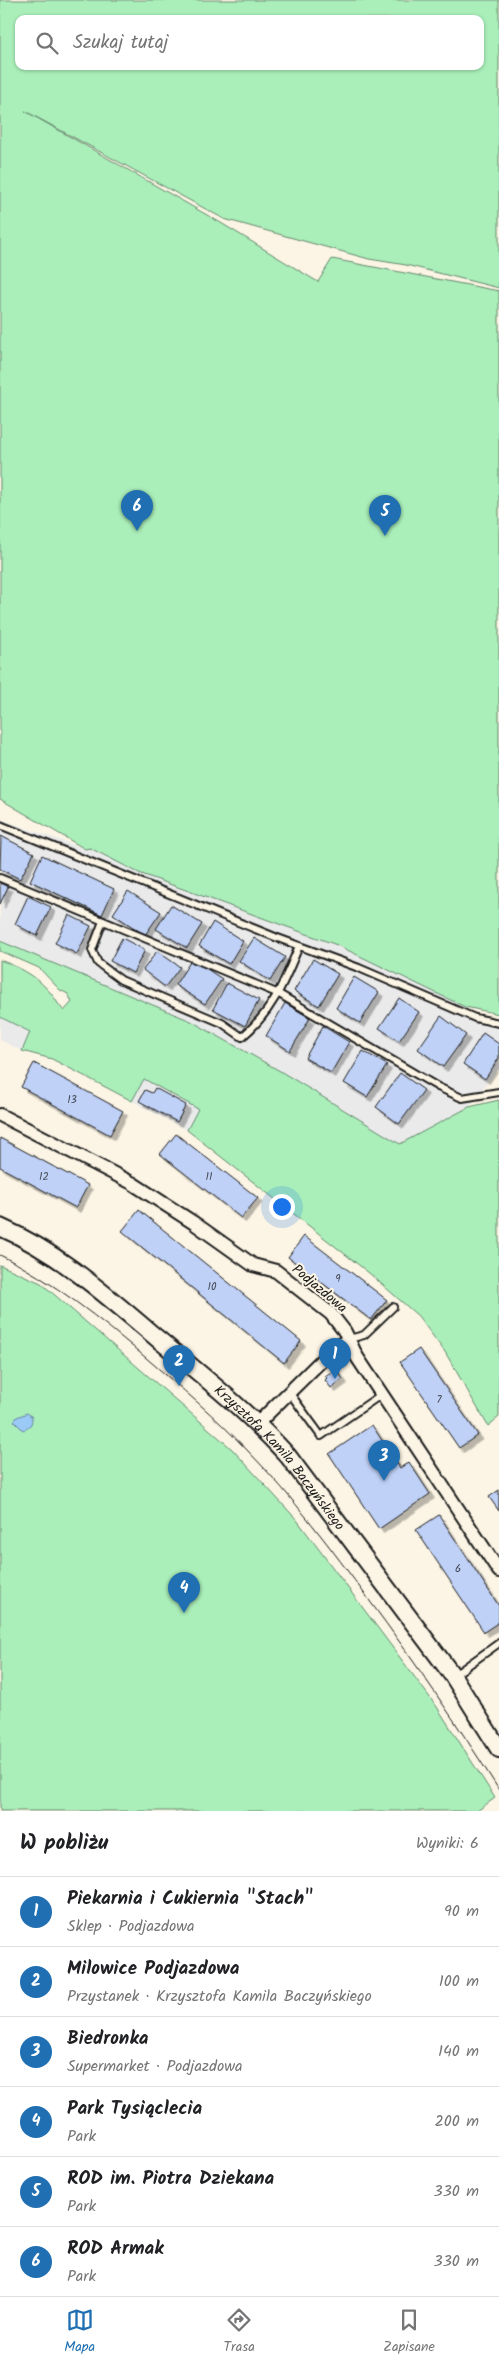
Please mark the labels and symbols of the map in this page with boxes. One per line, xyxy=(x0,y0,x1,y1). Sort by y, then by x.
pin: 6 xyxy=(121,490,153,531)
pin: 5 xyxy=(369,495,401,536)
house number: 13 xyxy=(67,1091,77,1109)
house number: 12 xyxy=(39,1168,49,1186)
house number: 11 xyxy=(206,1168,212,1186)
your location xyxy=(269,1194,295,1220)
street label: Podjazdowa xyxy=(287,1259,352,1319)
house number: 9 xyxy=(335,1270,341,1288)
house number: 10 xyxy=(208,1278,217,1296)
pin: 1 xyxy=(319,1338,351,1379)
pin: 2 xyxy=(163,1345,195,1386)
street label: Krzysztofa Kamila Baczyńskiego xyxy=(209,1380,350,1535)
house number: 7 xyxy=(436,1391,442,1409)
pin: 3 xyxy=(368,1440,400,1481)
house number: 6 xyxy=(455,1560,461,1578)
pin: 4 xyxy=(168,1572,200,1613)

